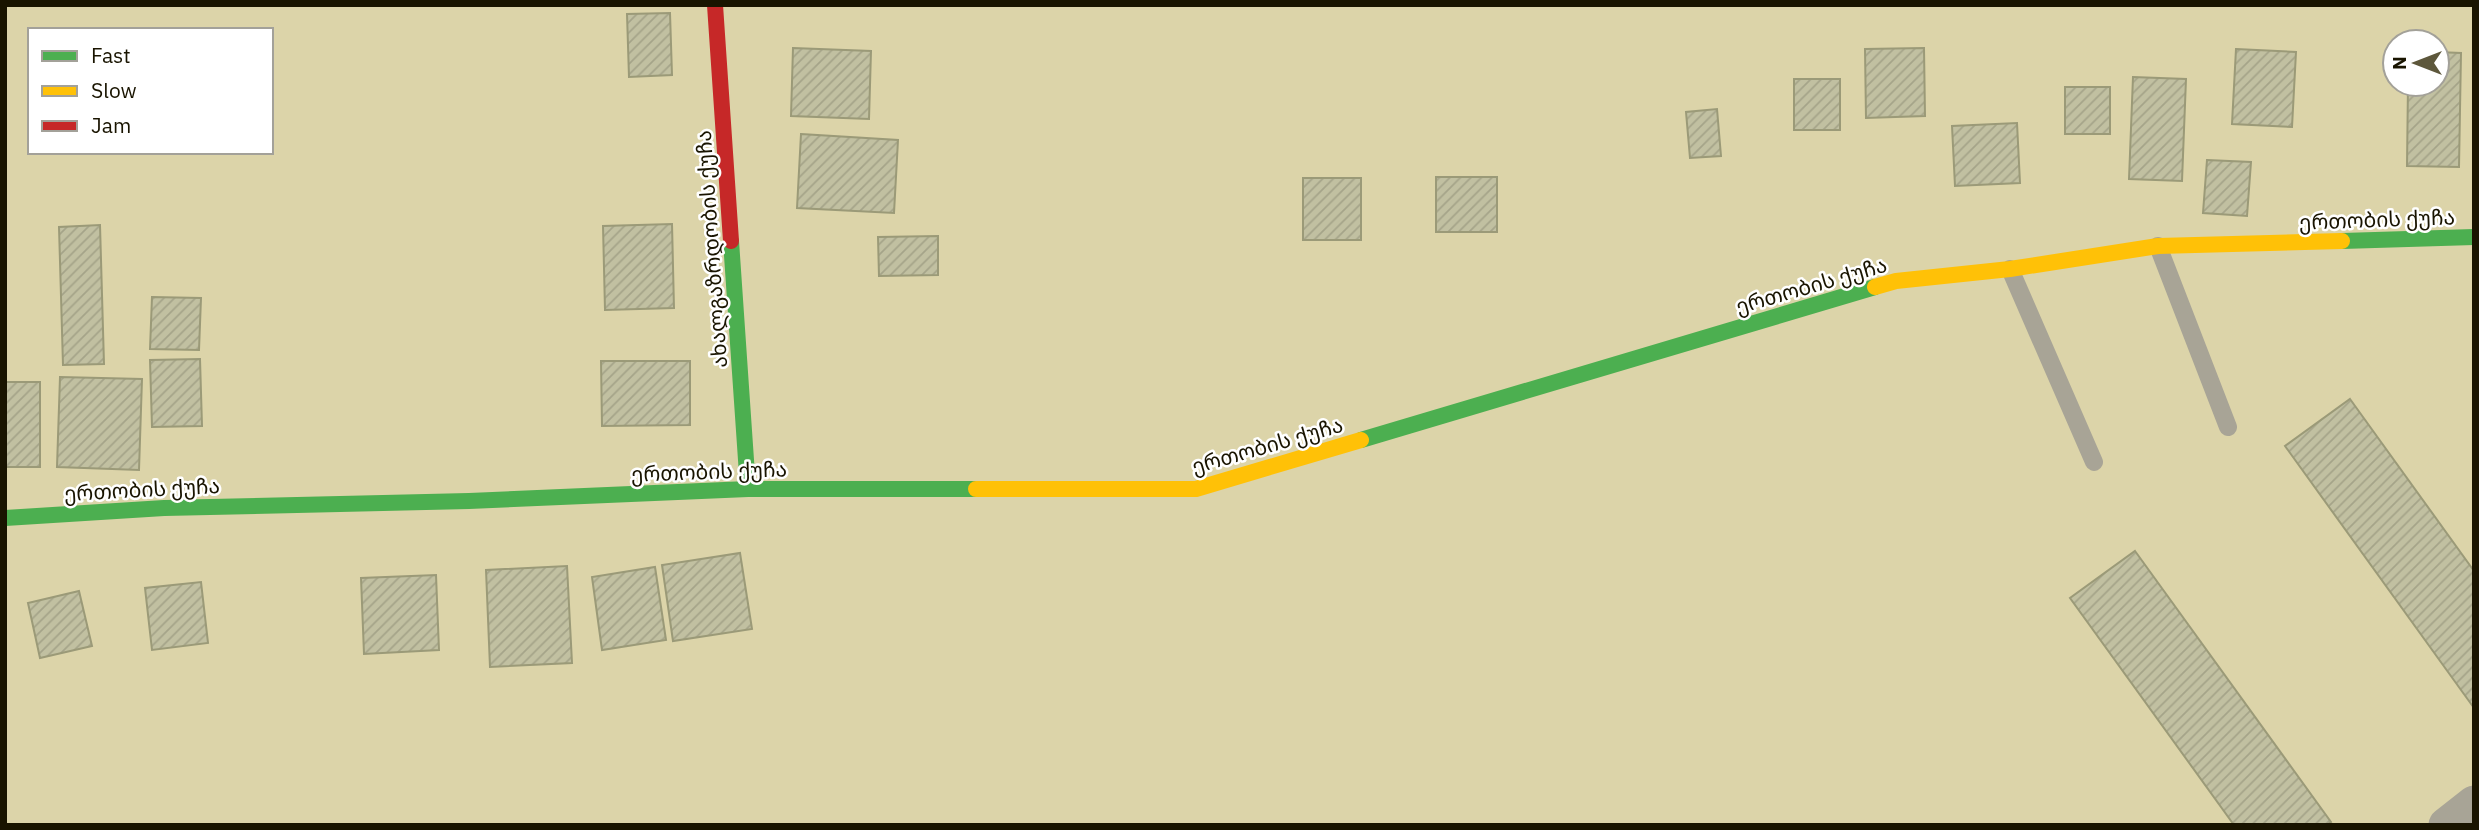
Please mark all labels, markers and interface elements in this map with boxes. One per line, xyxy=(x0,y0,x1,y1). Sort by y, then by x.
legend xyxy=(28,28,273,154)
north arrow xyxy=(2381,28,2451,98)
text: Fast xyxy=(91,41,131,69)
text: N xyxy=(2387,56,2411,70)
text: Slow xyxy=(91,76,137,104)
text: Jam xyxy=(91,111,131,139)
street label: ახალგაზრდობის ქუჩა xyxy=(689,129,733,369)
street label: ერთობის ქუჩა xyxy=(2299,202,2455,236)
street label: ერთობის ქუჩა xyxy=(1732,250,1890,320)
street label: ერთობის ქუჩა xyxy=(1188,410,1346,480)
street label: ერთობის ქუჩა xyxy=(631,454,787,488)
street label: ერთობის ქუჩა xyxy=(63,471,221,507)

